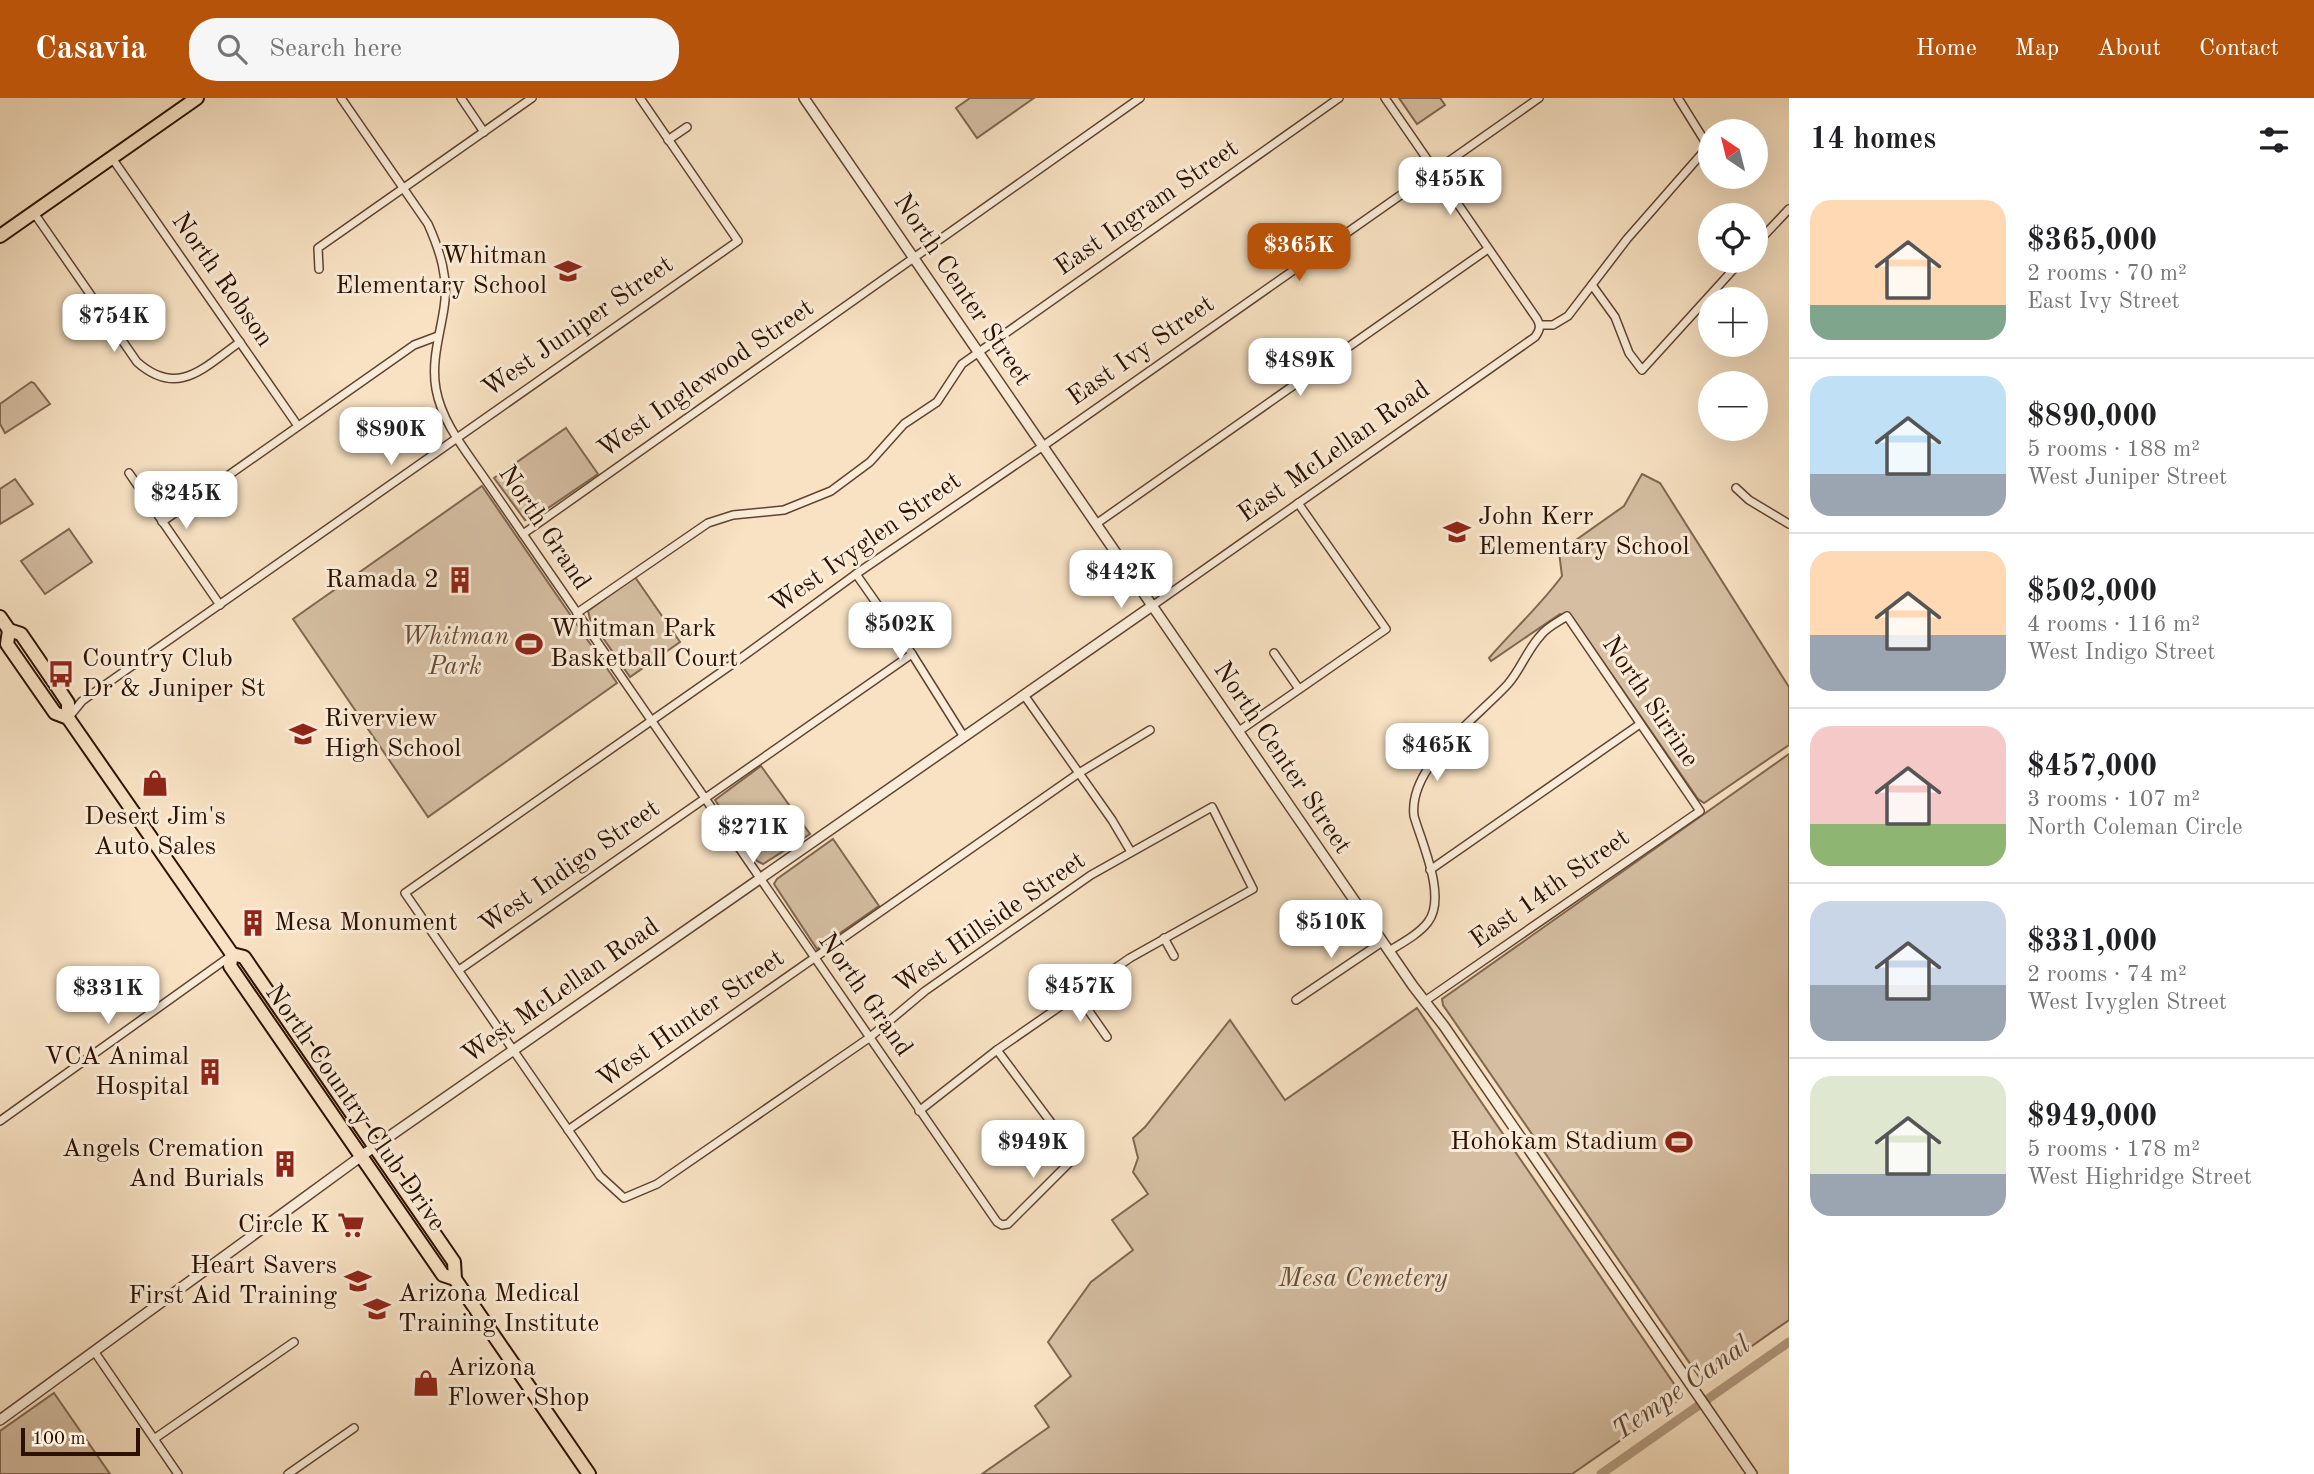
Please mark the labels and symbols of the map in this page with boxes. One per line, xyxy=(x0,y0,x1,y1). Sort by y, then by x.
north arrow xyxy=(1698,119,1768,189)
street label: East Ingram Street xyxy=(1051,135,1243,281)
pin: $455K xyxy=(1401,158,1499,217)
street label: North Center Street xyxy=(888,189,1036,391)
street label: North Robson xyxy=(166,208,278,352)
pin: $365K xyxy=(1250,223,1348,283)
place label: Whitman Elementary School xyxy=(335,243,547,299)
street label: West Juniper Street xyxy=(478,251,678,403)
school or university icon: Whitman Elementary School xyxy=(553,256,583,286)
street label: East Ivy Street xyxy=(1063,291,1219,411)
pin: $754K xyxy=(65,294,163,354)
street label: West Inglewood Street xyxy=(593,295,819,463)
pin: $489K xyxy=(1251,338,1349,398)
street label: East McLellan Road xyxy=(1234,376,1434,528)
pin: $890K xyxy=(342,408,440,467)
street label: North Grand xyxy=(493,461,595,595)
street label: West Ivyglen Street xyxy=(766,468,966,618)
pin: $245K xyxy=(137,472,235,531)
place label: John Kerr Elementary School xyxy=(1478,504,1690,560)
school or university icon: John Kerr Elementary School xyxy=(1442,517,1472,547)
pin: $442K xyxy=(1072,550,1170,610)
building icon: Ramada 2 xyxy=(445,565,475,595)
place label: Ramada 2 xyxy=(325,567,439,593)
pin: $502K xyxy=(851,602,949,662)
place label: Whitman Park Basketball Court xyxy=(550,616,738,672)
park label: Whitman Park xyxy=(401,624,509,680)
sports icon: Whitman Park Basketball Court xyxy=(514,629,544,659)
street label: North Sirrine xyxy=(1597,632,1703,772)
place label: Country Club Dr & Juniper St xyxy=(82,646,266,702)
street label: North Center Street xyxy=(1208,657,1356,859)
bus stop icon: Country Club Dr & Juniper St xyxy=(46,659,76,689)
place label: Riverview High School xyxy=(324,706,461,762)
school or university icon: Riverview High School xyxy=(288,719,318,749)
pin: $465K xyxy=(1388,724,1486,783)
shop icon: Desert Jim's Auto Sales xyxy=(140,768,170,798)
street label: West Indigo Street xyxy=(475,795,665,939)
place label: Desert Jim's Auto Sales xyxy=(84,804,226,860)
pin: $271K xyxy=(704,806,802,865)
street label: East 14th Street xyxy=(1466,824,1634,954)
street label: West Hillside Street xyxy=(890,847,1090,999)
pin: $510K xyxy=(1282,900,1380,960)
building icon: Mesa Monument xyxy=(238,908,268,938)
place label: Mesa Monument xyxy=(274,910,458,936)
street label: West McLellan Road xyxy=(458,913,664,1069)
street label: North Grand xyxy=(813,929,917,1061)
street label: West Hunter Street xyxy=(593,945,789,1093)
pin: $457K xyxy=(1031,964,1129,1024)
pin: $331K xyxy=(59,967,157,1026)
street label: North Country Club Drive xyxy=(260,980,450,1236)
place label: VCA Animal Hospital xyxy=(44,1044,189,1100)
building icon: VCA Animal Hospital xyxy=(195,1057,225,1087)
pin: $949K xyxy=(984,1121,1082,1180)
sports icon: Hohokam Stadium xyxy=(1664,1127,1694,1157)
place label: Hohokam Stadium xyxy=(1450,1129,1658,1155)
place label: Angels Cremation And Burials xyxy=(62,1136,264,1192)
building icon: Angels Cremation And Burials xyxy=(270,1149,300,1179)
supermarket icon: Circle K xyxy=(336,1210,366,1240)
place label: Circle K xyxy=(238,1212,330,1238)
place label: Heart Savers First Aid Training xyxy=(128,1253,337,1309)
school or university icon: Heart Savers First Aid Training xyxy=(343,1266,373,1296)
park label: Mesa Cemetery xyxy=(1277,1266,1448,1292)
place label: Arizona Medical Training Institute xyxy=(398,1281,599,1337)
school or university icon: Arizona Medical Training Institute xyxy=(362,1294,392,1324)
water label: Tempe Canal xyxy=(1608,1331,1756,1447)
place label: Arizona Flower Shop xyxy=(447,1355,590,1411)
shop icon: Arizona Flower Shop xyxy=(411,1368,441,1398)
scale bar xyxy=(21,1425,140,1457)

